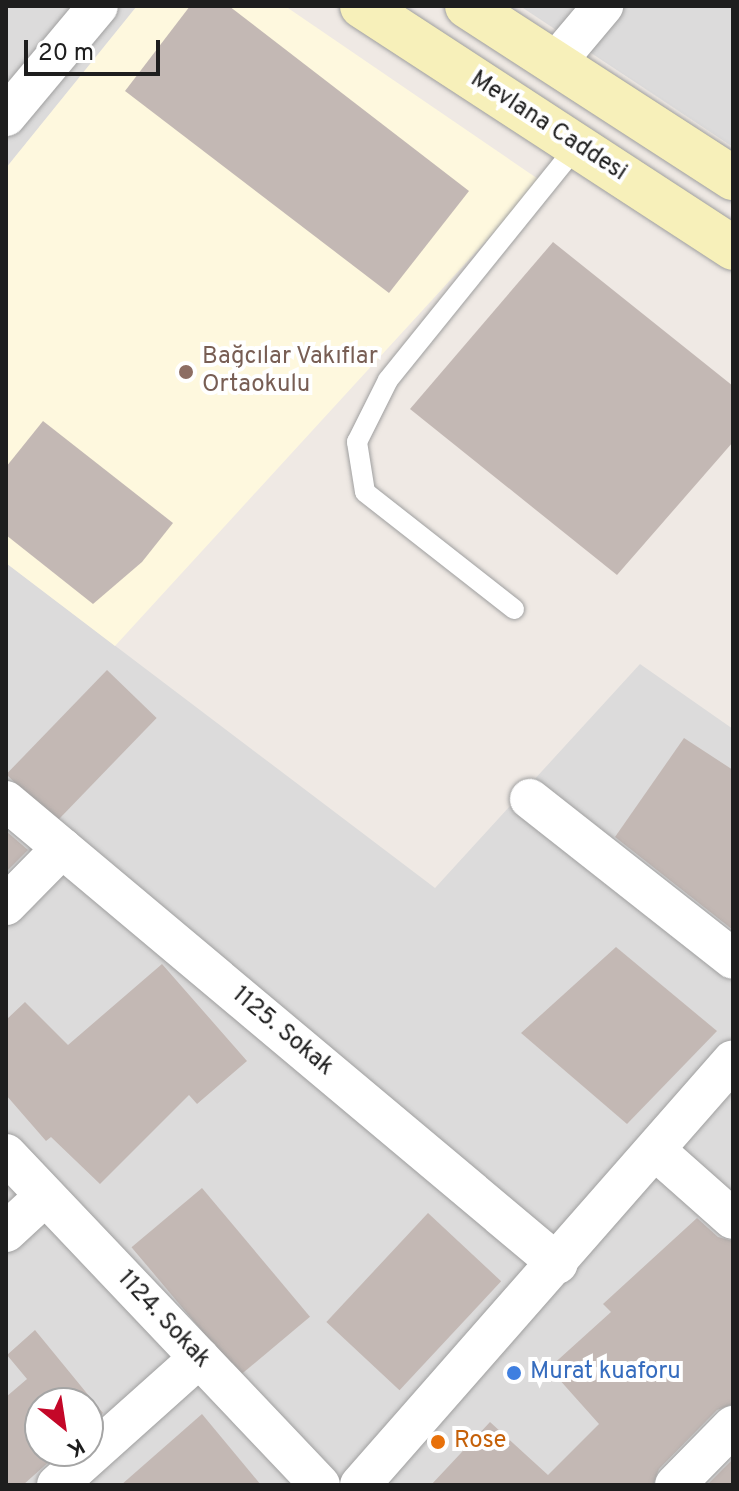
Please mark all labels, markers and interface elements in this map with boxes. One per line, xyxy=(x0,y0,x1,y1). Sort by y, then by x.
scale bar xyxy=(28,24,164,74)
text: 20 m xyxy=(38,39,94,69)
street label: Mevlana Caddesi xyxy=(464,66,632,188)
place label: Bağcılar Vakıflar Ortaokulu xyxy=(202,344,379,400)
marker: Bağcılar Vakıflar Ortaokulu xyxy=(177,363,195,381)
street label: 1125. Sokak xyxy=(225,981,339,1083)
street label: 1124. Sokak xyxy=(110,1265,216,1375)
place label: Murat kuaforu xyxy=(530,1359,681,1387)
marker: Murat kuaforu xyxy=(505,1364,523,1382)
north arrow xyxy=(24,1387,104,1467)
place label: Rose xyxy=(454,1428,506,1456)
text: K xyxy=(62,1431,89,1462)
marker: Rose xyxy=(429,1433,447,1451)

